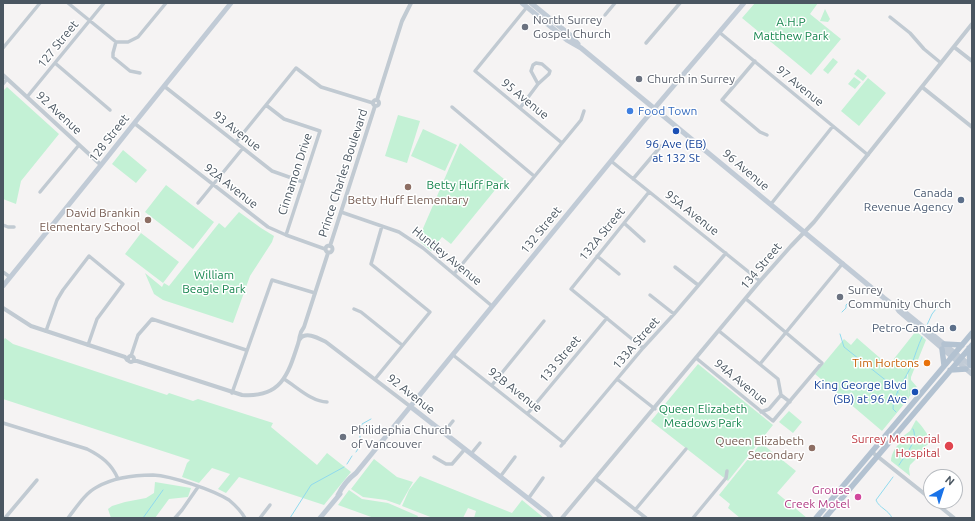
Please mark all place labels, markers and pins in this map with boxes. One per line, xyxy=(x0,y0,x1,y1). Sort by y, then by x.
place label: North Surrey Gospel Church xyxy=(533,13,611,41)
marker: North Surrey Gospel Church xyxy=(520,22,530,32)
place label: Church in Surrey xyxy=(647,72,735,86)
marker: Church in Surrey xyxy=(634,74,644,84)
place label: Food Town xyxy=(638,104,697,118)
marker: Food Town xyxy=(625,106,635,116)
marker: 96 Ave (EB) at 132 St xyxy=(671,126,681,136)
place label: 96 Ave (EB) at 132 St xyxy=(646,137,706,165)
marker: Betty Huff Elementary xyxy=(403,182,413,192)
place label: Canada Revenue Agency xyxy=(864,186,953,214)
place label: Betty Huff Elementary xyxy=(347,193,469,207)
marker: Canada Revenue Agency xyxy=(956,195,966,205)
place label: David Brankin Elementary School xyxy=(40,206,140,234)
marker: David Brankin Elementary School xyxy=(143,215,153,225)
place label: Surrey Community Church xyxy=(848,283,951,311)
marker: Surrey Community Church xyxy=(835,292,845,302)
place label: Petro-Canada xyxy=(872,321,945,335)
marker: Petro-Canada xyxy=(948,323,958,333)
place label: Tim Hortons xyxy=(852,356,919,370)
marker: Tim Hortons xyxy=(922,358,932,368)
place label: King George Blvd (SB) at 96 Ave xyxy=(814,378,907,406)
marker: King George Blvd (SB) at 96 Ave xyxy=(910,387,920,397)
place label: Philidephia Church of Vancouver xyxy=(351,423,451,451)
marker: Philidephia Church of Vancouver xyxy=(338,432,348,442)
place label: Surrey Memorial Hospital xyxy=(851,432,940,460)
place label: Queen Elizabeth Secondary xyxy=(715,434,804,462)
marker: Surrey Memorial Hospital xyxy=(943,440,955,452)
marker: Queen Elizabeth Secondary xyxy=(807,443,817,453)
place label: Grouse Creek Motel xyxy=(784,483,850,511)
marker: Grouse Creek Motel xyxy=(853,492,863,502)

